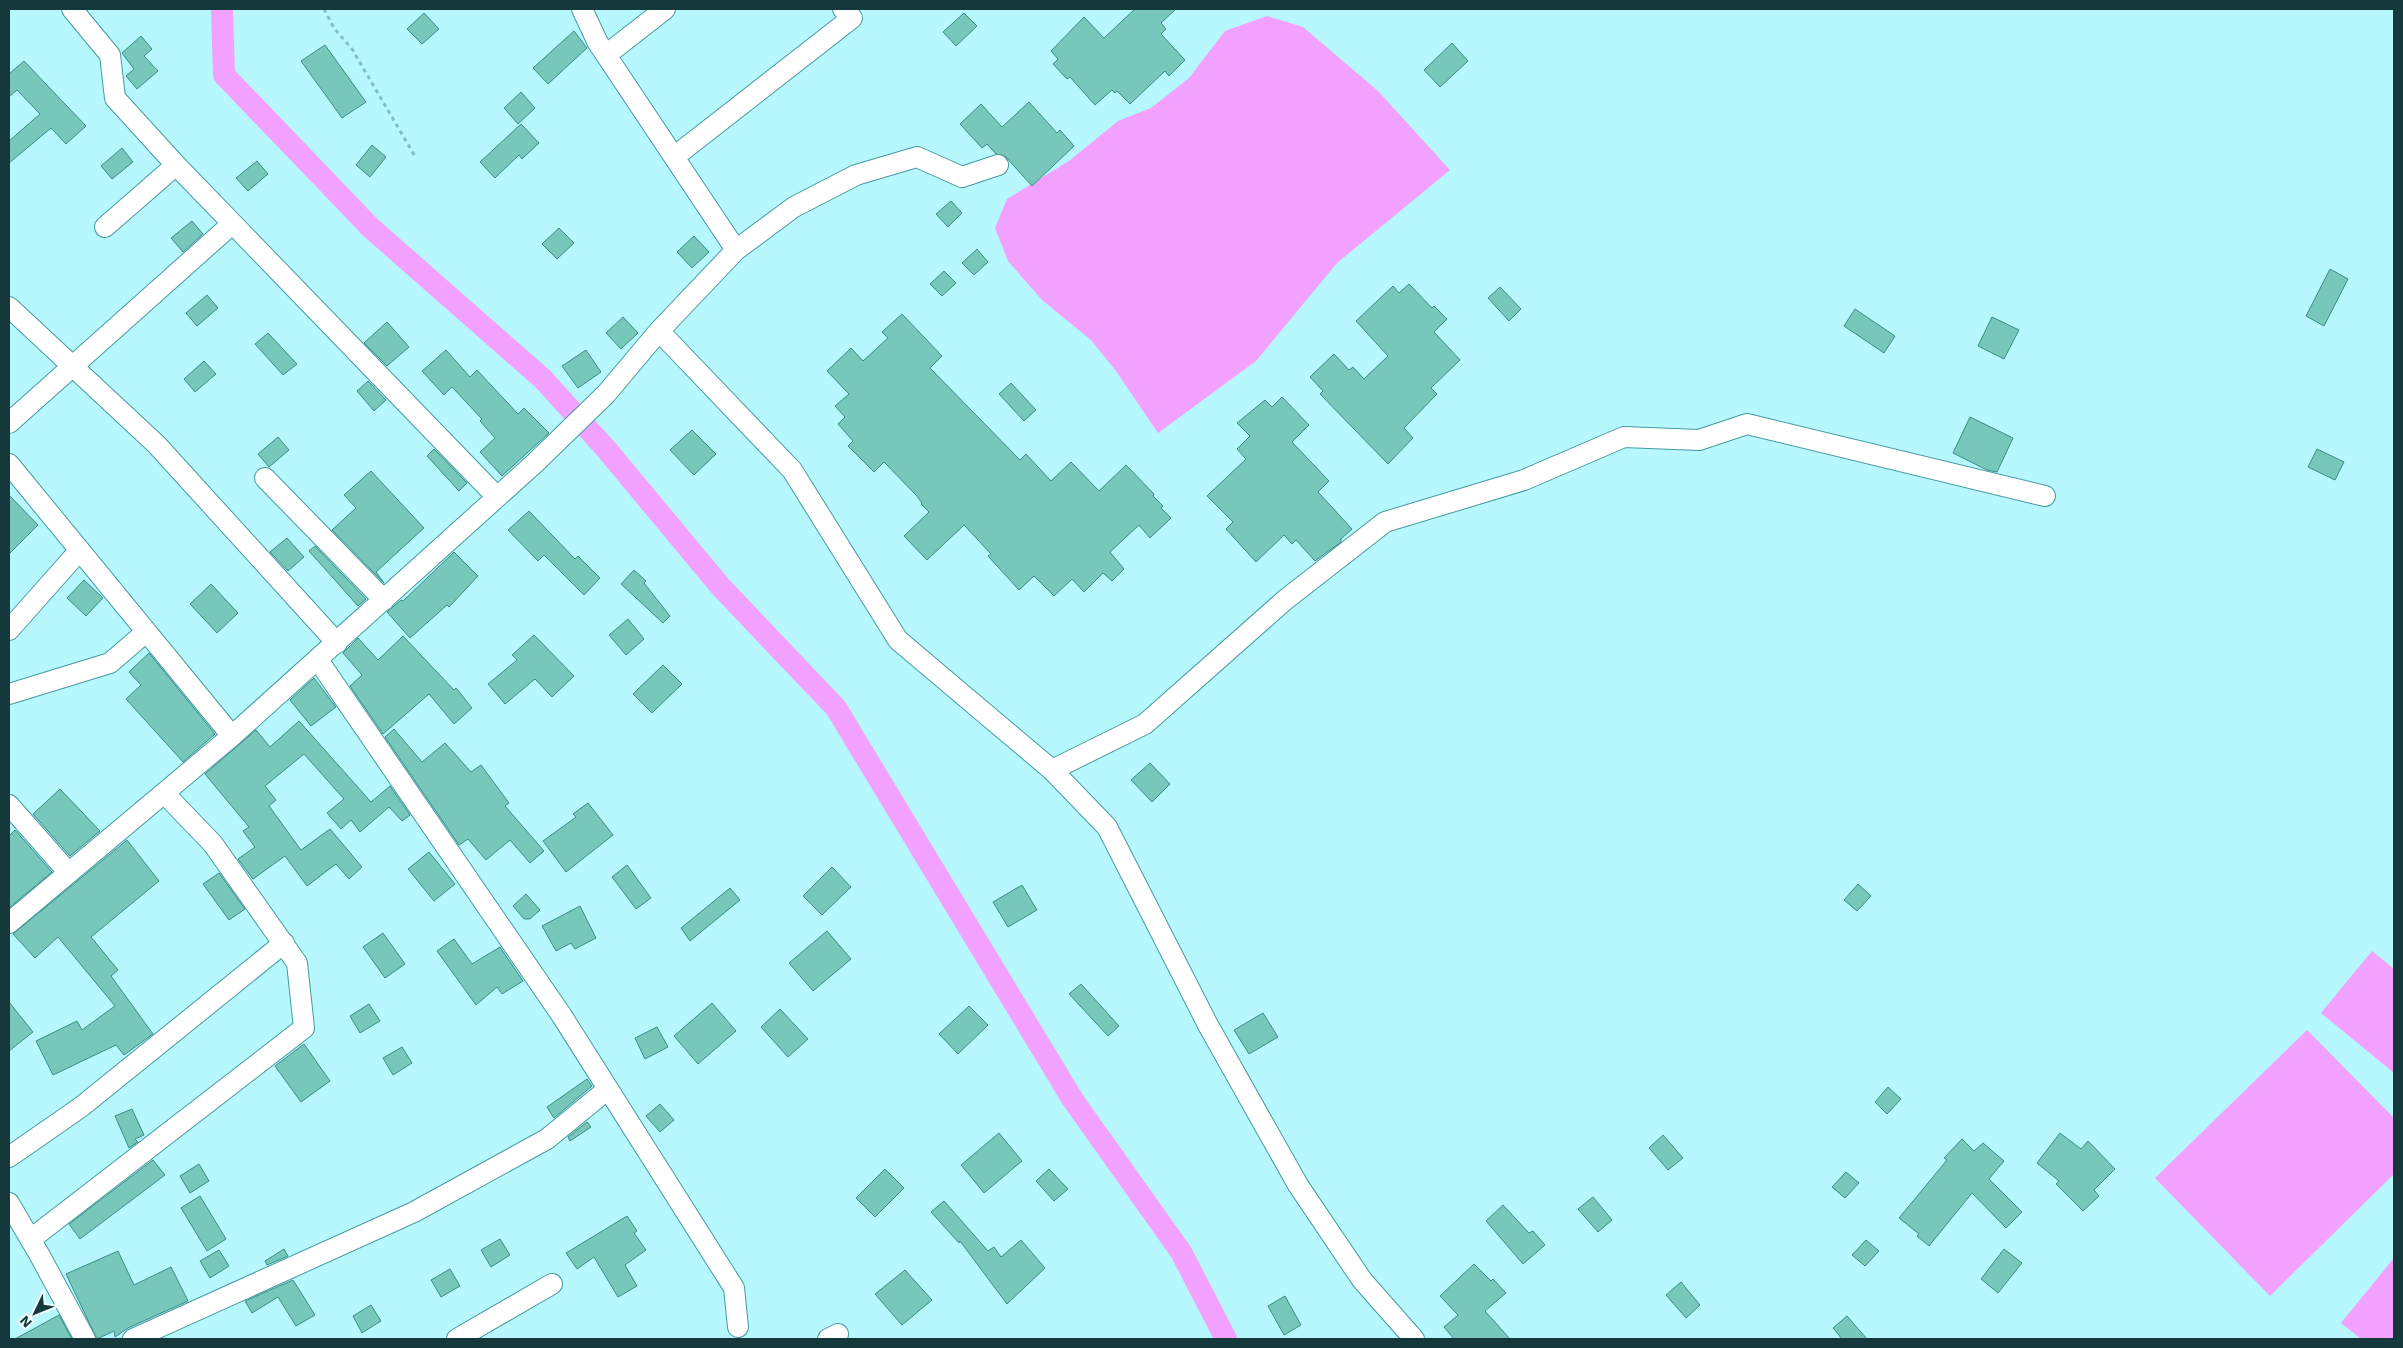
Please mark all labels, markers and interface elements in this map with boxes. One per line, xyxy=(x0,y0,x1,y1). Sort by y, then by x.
north arrow xyxy=(10,1288,60,1338)
text: N xyxy=(16,1313,35,1331)

